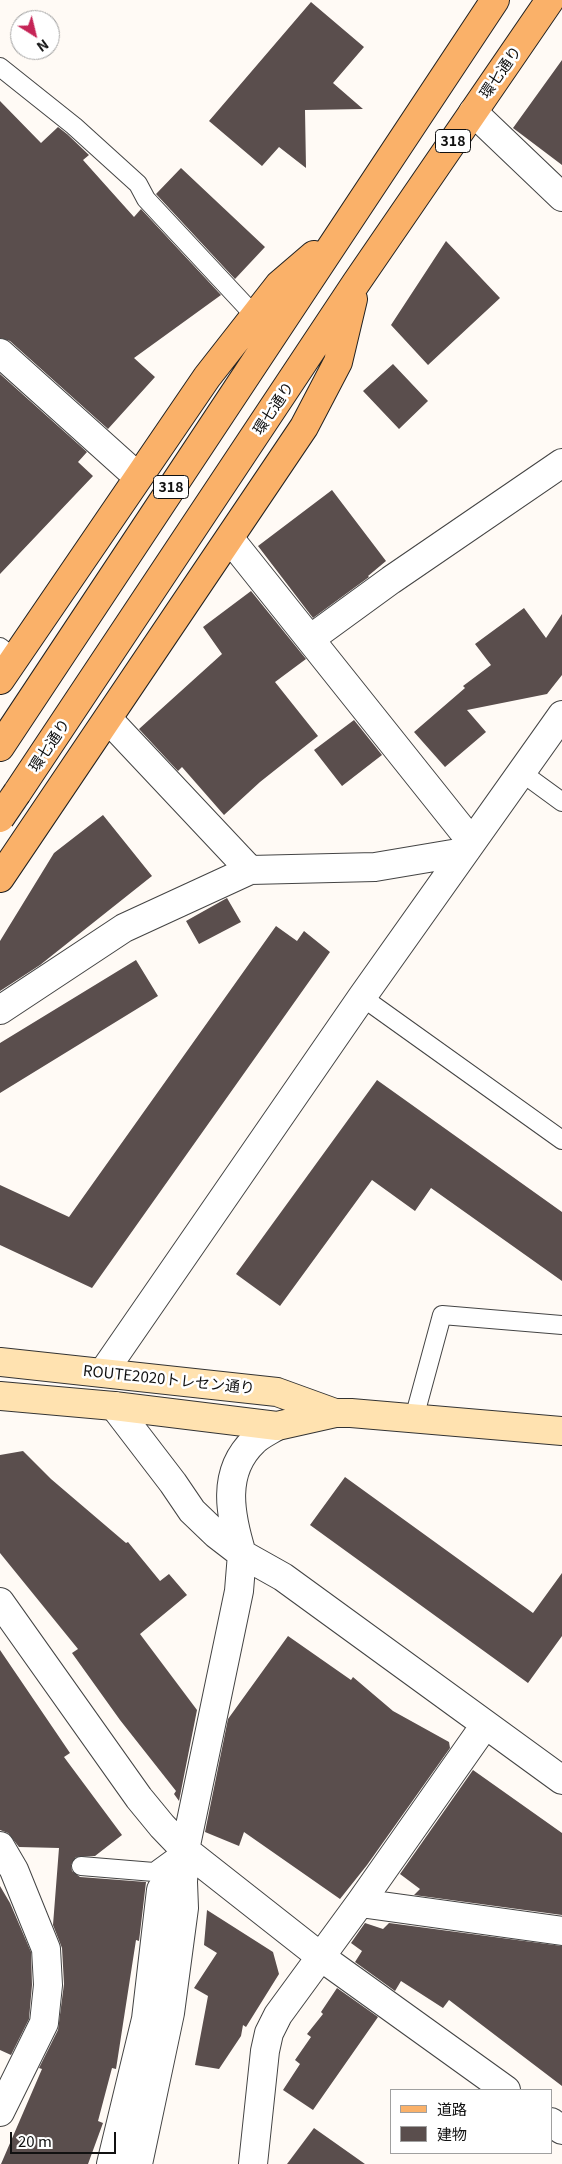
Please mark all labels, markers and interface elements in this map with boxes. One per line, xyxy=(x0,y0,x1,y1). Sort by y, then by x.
north arrow xyxy=(10,10,60,60)
text: N xyxy=(33,35,53,58)
street label: 環七通り xyxy=(475,42,525,102)
road number: 318 xyxy=(436,130,470,152)
street label: 環七通り xyxy=(249,378,297,438)
road number: 318 xyxy=(154,476,188,498)
street label: 環七通り xyxy=(25,715,73,775)
street label: ROUTE2020トレセン通り xyxy=(82,1361,256,1397)
legend xyxy=(390,2089,552,2154)
text: 道路 xyxy=(437,2098,467,2119)
scale bar xyxy=(12,2122,119,2154)
text: 建物 xyxy=(437,2123,467,2144)
text: 20 m xyxy=(18,2130,52,2151)

